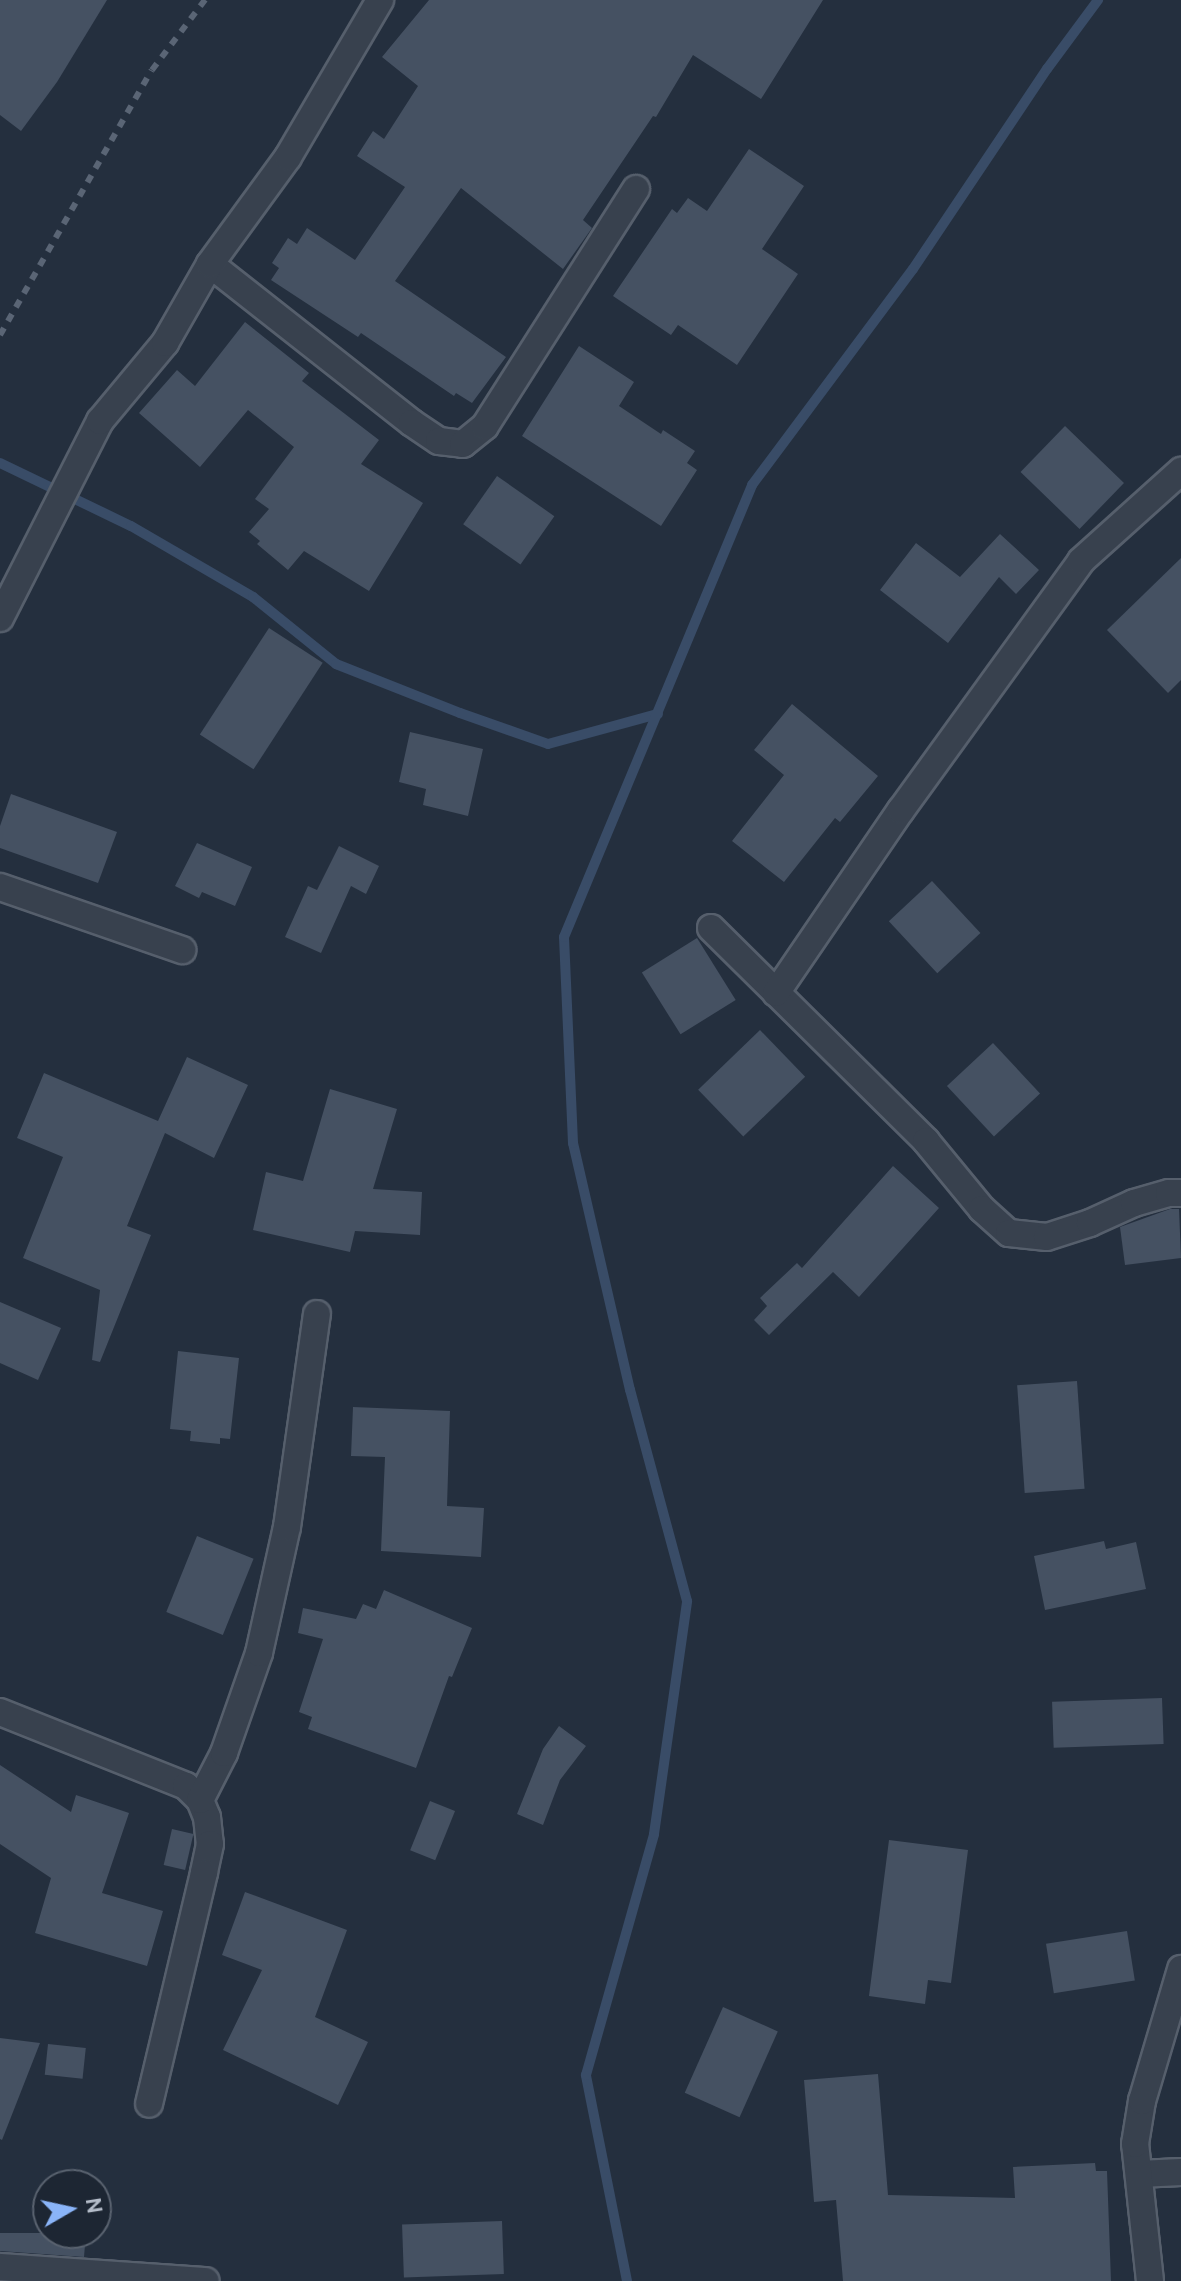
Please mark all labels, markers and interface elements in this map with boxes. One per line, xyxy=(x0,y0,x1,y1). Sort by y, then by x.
north arrow xyxy=(32,2169,112,2249)
text: N xyxy=(80,2196,109,2215)

